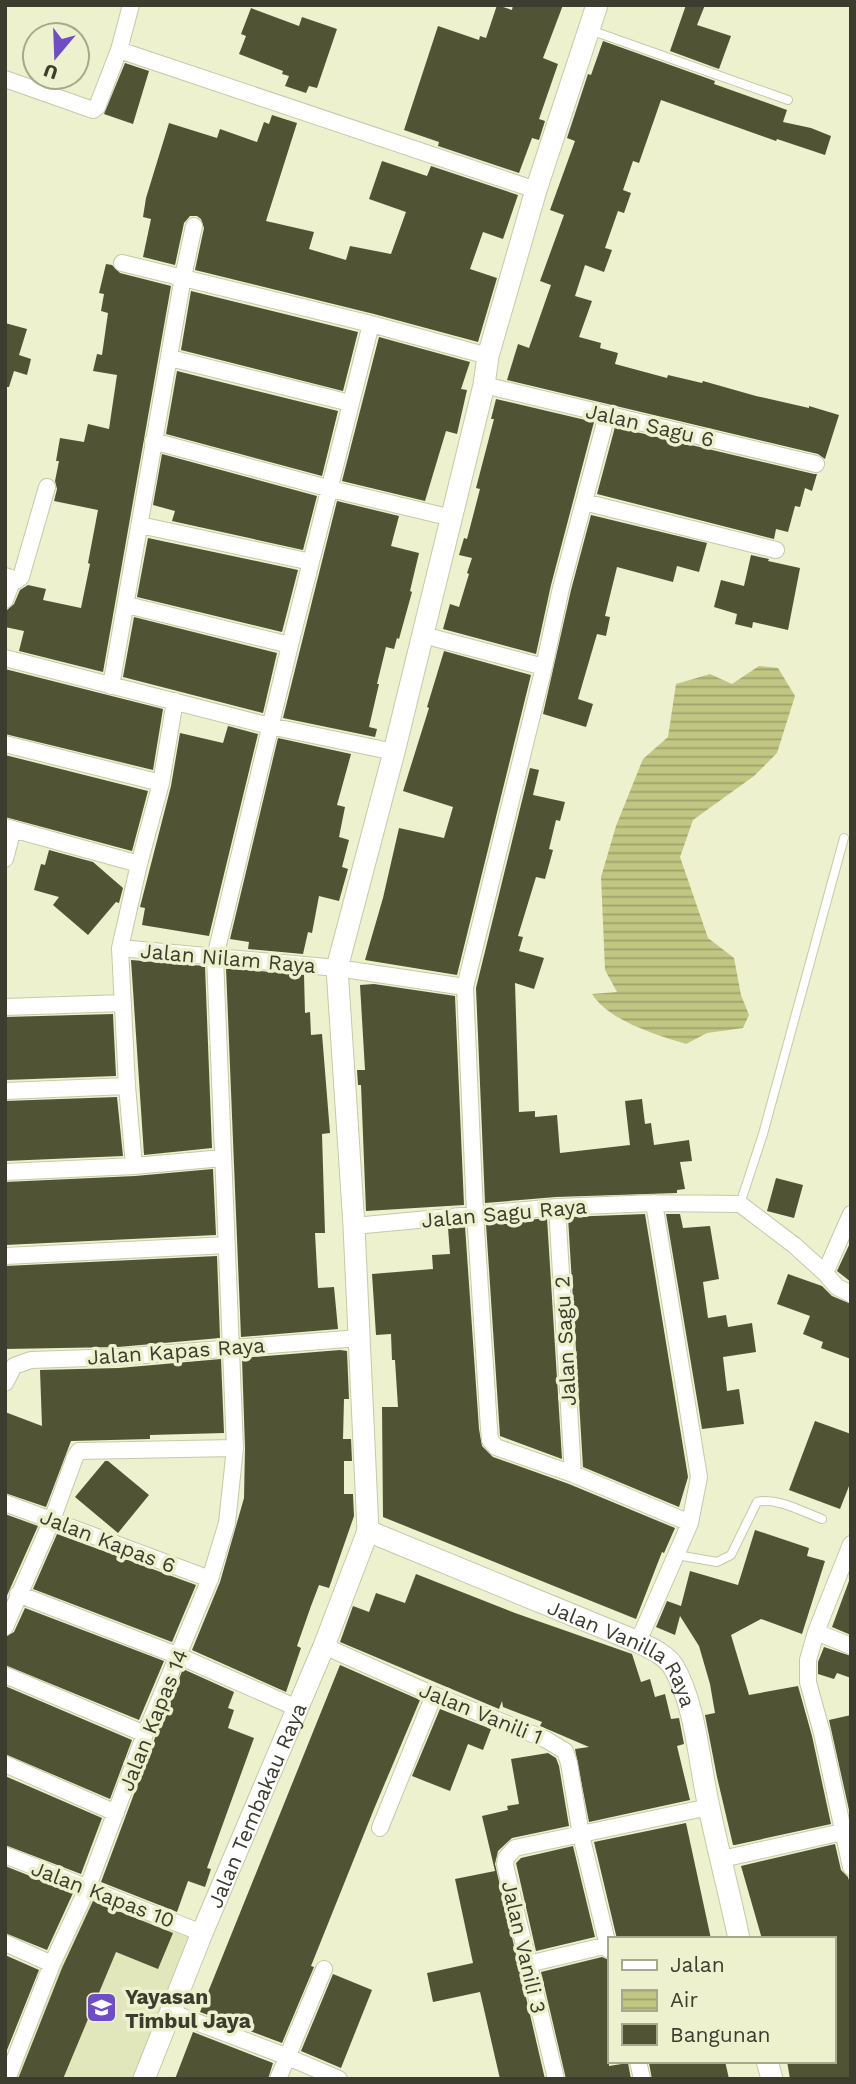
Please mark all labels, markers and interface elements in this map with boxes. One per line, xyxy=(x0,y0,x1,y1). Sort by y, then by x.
north arrow xyxy=(21,21,91,91)
text: U xyxy=(41,59,61,85)
street label: Jalan Sagu 6 xyxy=(583,398,717,452)
street label: Jalan Nilam Raya xyxy=(139,938,317,978)
street label: Jalan Sagu Raya xyxy=(420,1193,588,1233)
street label: Jalan Sagu 2 xyxy=(549,1275,581,1407)
street label: Jalan Kapas Raya xyxy=(86,1332,266,1370)
street label: Jalan Kapas 6 xyxy=(37,1504,179,1578)
street label: Jalan Vanilla Raya xyxy=(544,1594,701,1710)
street label: Jalan Kapas 14 xyxy=(113,1645,193,1795)
street label: Jalan Vanili 1 xyxy=(416,1677,546,1749)
street label: Jalan Tembakau Raya xyxy=(202,1699,311,1911)
street label: Jalan Kapas 10 xyxy=(28,1855,178,1933)
street label: Jalan Vanili 3 xyxy=(497,1878,551,2016)
legend xyxy=(608,1937,835,2063)
text: Jalan xyxy=(670,1952,725,1977)
place label: Yayasan Timbul Jaya xyxy=(125,1984,252,2033)
text: Air xyxy=(670,1987,698,2012)
school or university icon: Yayasan Timbul Jaya xyxy=(85,1991,119,2025)
text: Bangunan xyxy=(670,2022,771,2047)

